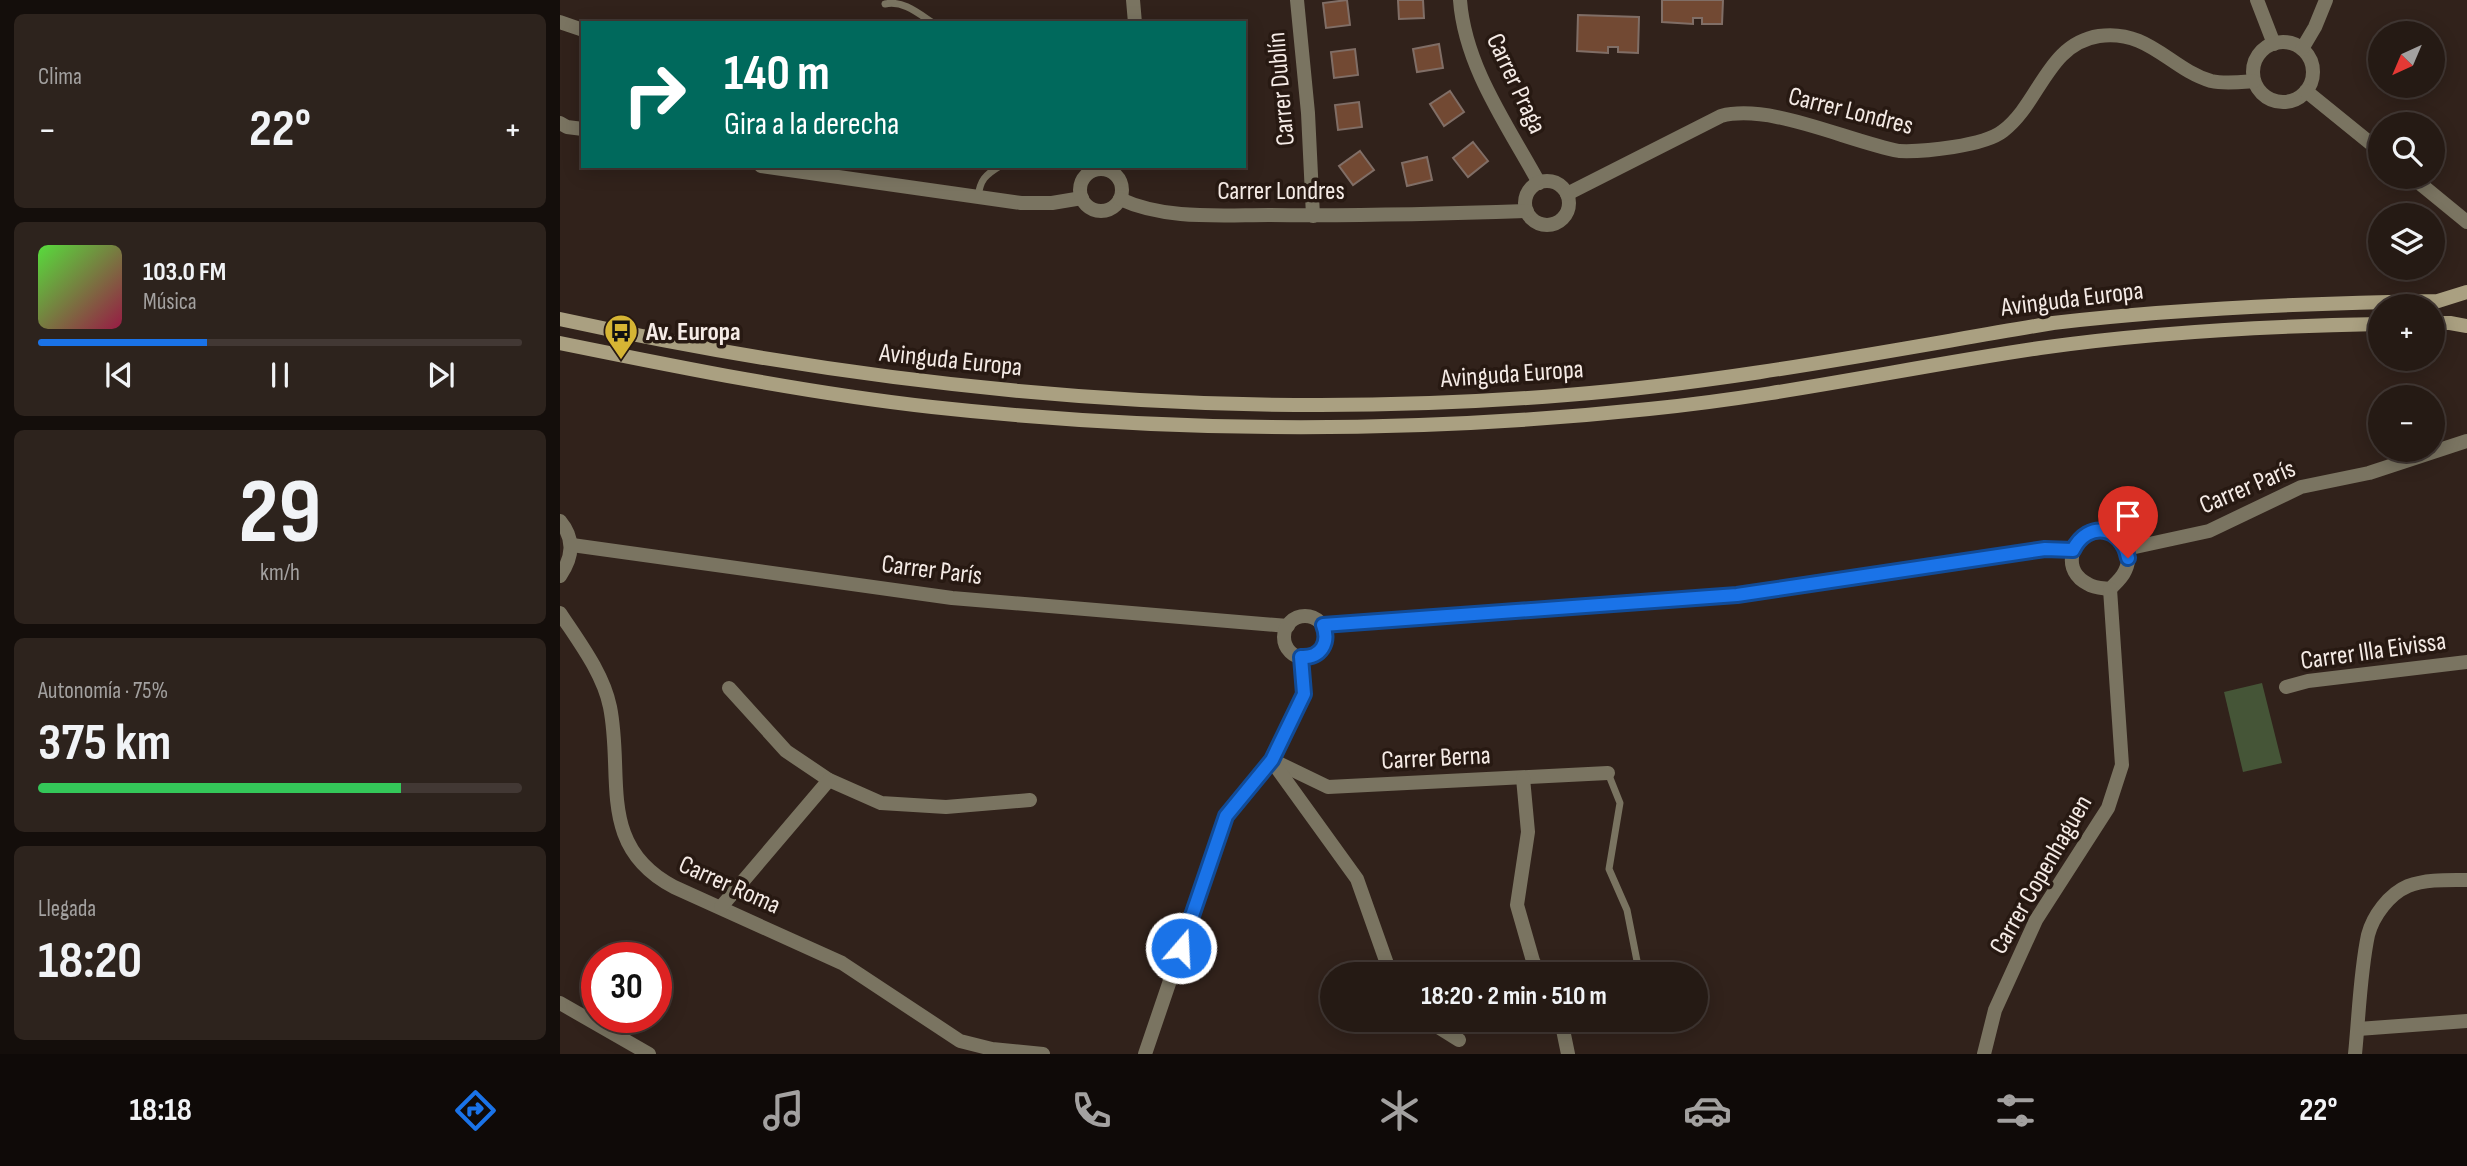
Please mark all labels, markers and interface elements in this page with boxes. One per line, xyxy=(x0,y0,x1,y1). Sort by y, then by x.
north arrow xyxy=(2368,21,2445,98)
map controls xyxy=(2368,21,2445,462)
street label: Carrer Praga xyxy=(1479,29,1552,139)
street label: Carrer Dublín xyxy=(1261,31,1302,147)
text: 140 m xyxy=(724,45,830,104)
icon: right xyxy=(609,49,700,140)
text: Clima xyxy=(38,63,82,91)
street label: Carrer Londres xyxy=(1785,81,1916,142)
text: 22° xyxy=(249,98,311,161)
text: Gira a la derecha xyxy=(724,105,899,144)
text: − xyxy=(38,108,57,153)
text: + xyxy=(503,108,522,153)
button: search xyxy=(2368,112,2445,189)
street label: Carrer Londres xyxy=(1217,176,1345,207)
button: layers xyxy=(2368,203,2445,280)
text: 103.0 FM xyxy=(143,257,226,288)
street label: Avinguda Europa xyxy=(1998,275,2145,324)
text: Música xyxy=(143,288,197,316)
button: + xyxy=(2368,294,2445,371)
bus stop icon: Av. Europa xyxy=(602,312,640,361)
place label: Av. Europa xyxy=(645,317,741,348)
street label: Avinguda Europa xyxy=(877,337,1024,383)
street label: Avinguda Europa xyxy=(1439,354,1585,395)
icon: previous xyxy=(100,356,138,394)
icon: pause xyxy=(261,356,299,394)
icon: next xyxy=(422,356,460,394)
button: − xyxy=(2368,385,2445,462)
street label: Carrer París xyxy=(2195,453,2300,521)
text: 29 xyxy=(239,459,322,568)
pin xyxy=(2098,486,2158,558)
icon: arrive xyxy=(2109,497,2147,535)
street label: Carrer París xyxy=(880,549,984,592)
text: km/h xyxy=(260,559,300,587)
street label: Carrer Illa Eivissa xyxy=(2298,626,2448,677)
text: Autonomía · 75% xyxy=(38,677,168,705)
text: 375 km xyxy=(38,712,171,775)
street label: Carrer Berna xyxy=(1381,740,1491,777)
street label: Carrer Copenhaguen xyxy=(1983,790,2099,960)
street label: Carrer Roma xyxy=(674,849,785,921)
text: Llegada xyxy=(38,895,96,923)
position arrow xyxy=(1144,911,1218,985)
text: 18:20 xyxy=(38,930,142,993)
speed limit sign: 30 xyxy=(581,942,672,1033)
text: 18:20 · 2 min · 510 m xyxy=(1421,981,1607,1012)
icon: directions xyxy=(451,1086,500,1135)
icon: music xyxy=(759,1086,808,1135)
icon: phone xyxy=(1067,1086,1116,1135)
icon: climate xyxy=(1375,1086,1424,1135)
icon: car xyxy=(1683,1086,1732,1135)
icon: filters xyxy=(1991,1086,2040,1135)
text: 18:18 xyxy=(130,1091,192,1130)
text: 22° xyxy=(2299,1091,2337,1130)

